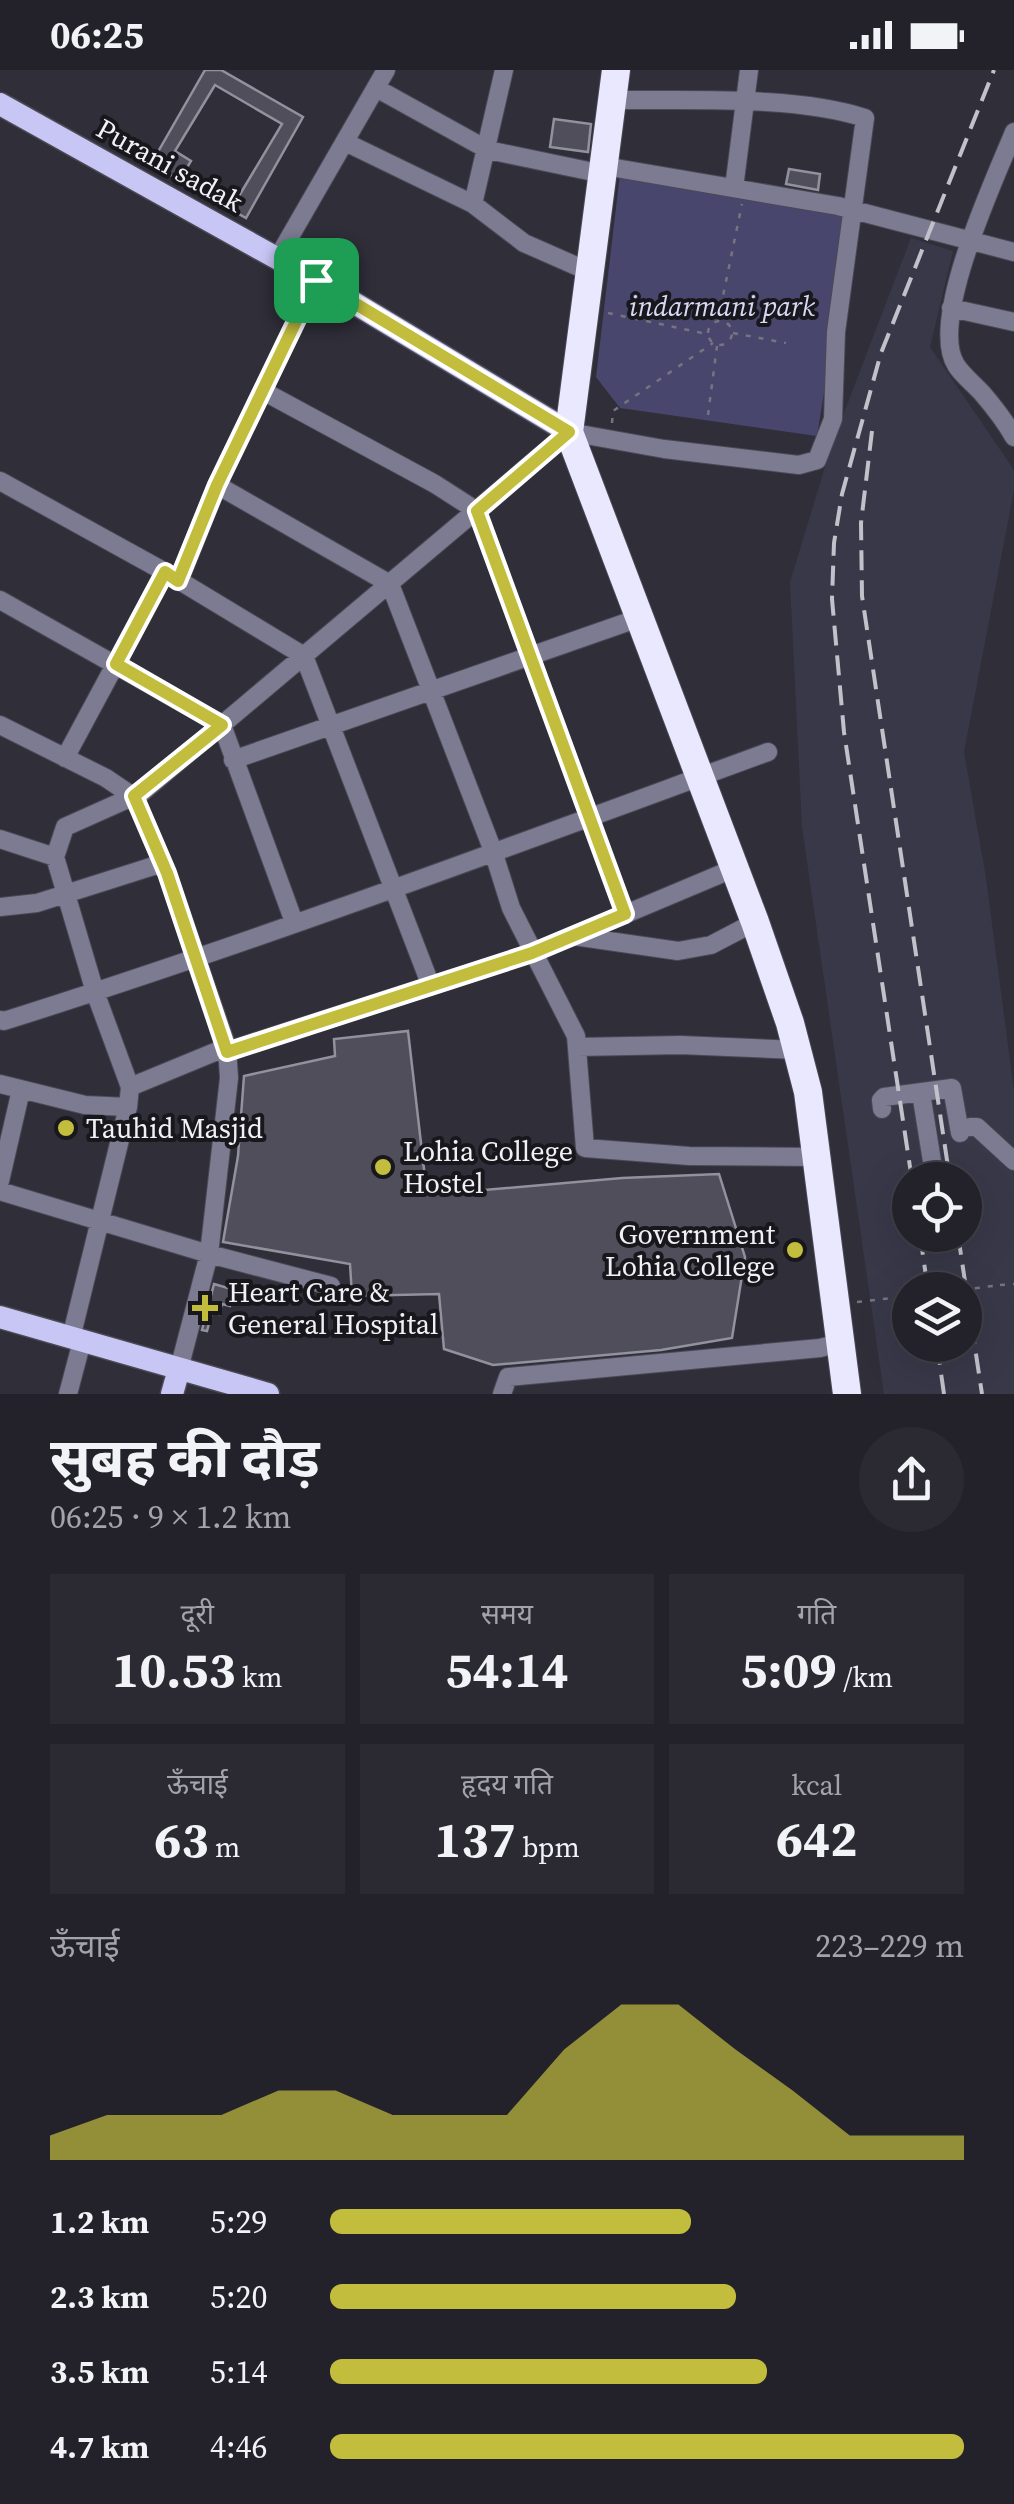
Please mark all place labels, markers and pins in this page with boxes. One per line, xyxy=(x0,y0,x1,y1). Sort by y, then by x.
pin xyxy=(274,238,359,323)
place label: Tauhid Masjid xyxy=(86,1109,263,1147)
marker: Tauhid Masjid xyxy=(55,1117,77,1139)
place label: Lohia College Hostel xyxy=(403,1132,573,1202)
marker: Lohia College Hostel xyxy=(372,1156,394,1178)
place label: Government Lohia College xyxy=(605,1215,776,1285)
marker: Government Lohia College xyxy=(784,1239,806,1261)
place label: Heart Care & General Hospital xyxy=(228,1273,438,1343)
marker: Heart Care & General Hospital xyxy=(192,1295,218,1321)

